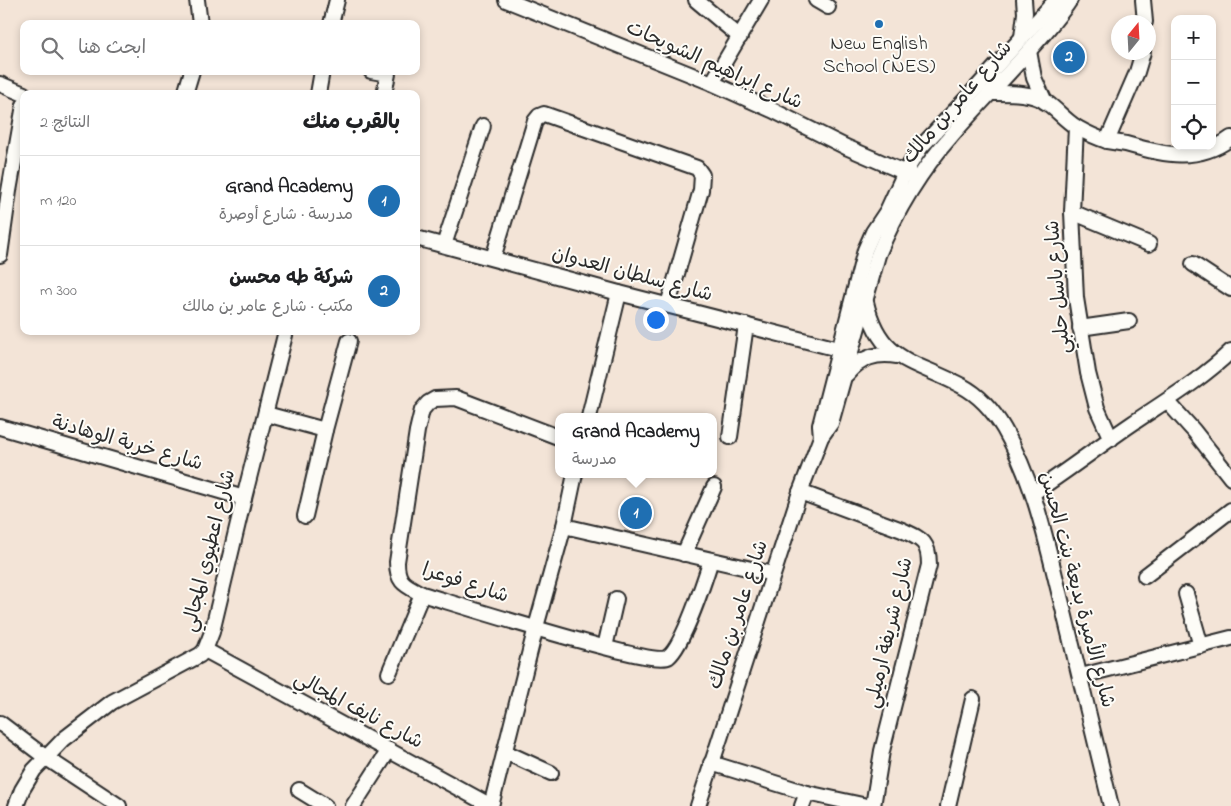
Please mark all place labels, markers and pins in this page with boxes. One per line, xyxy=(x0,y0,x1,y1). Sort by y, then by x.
marker: New English School (NES) xyxy=(873,18,885,30)
place label: New English School (NES) xyxy=(823,30,935,82)
pin: 2 xyxy=(1053,38,1085,76)
pin: 1 xyxy=(620,494,652,532)

